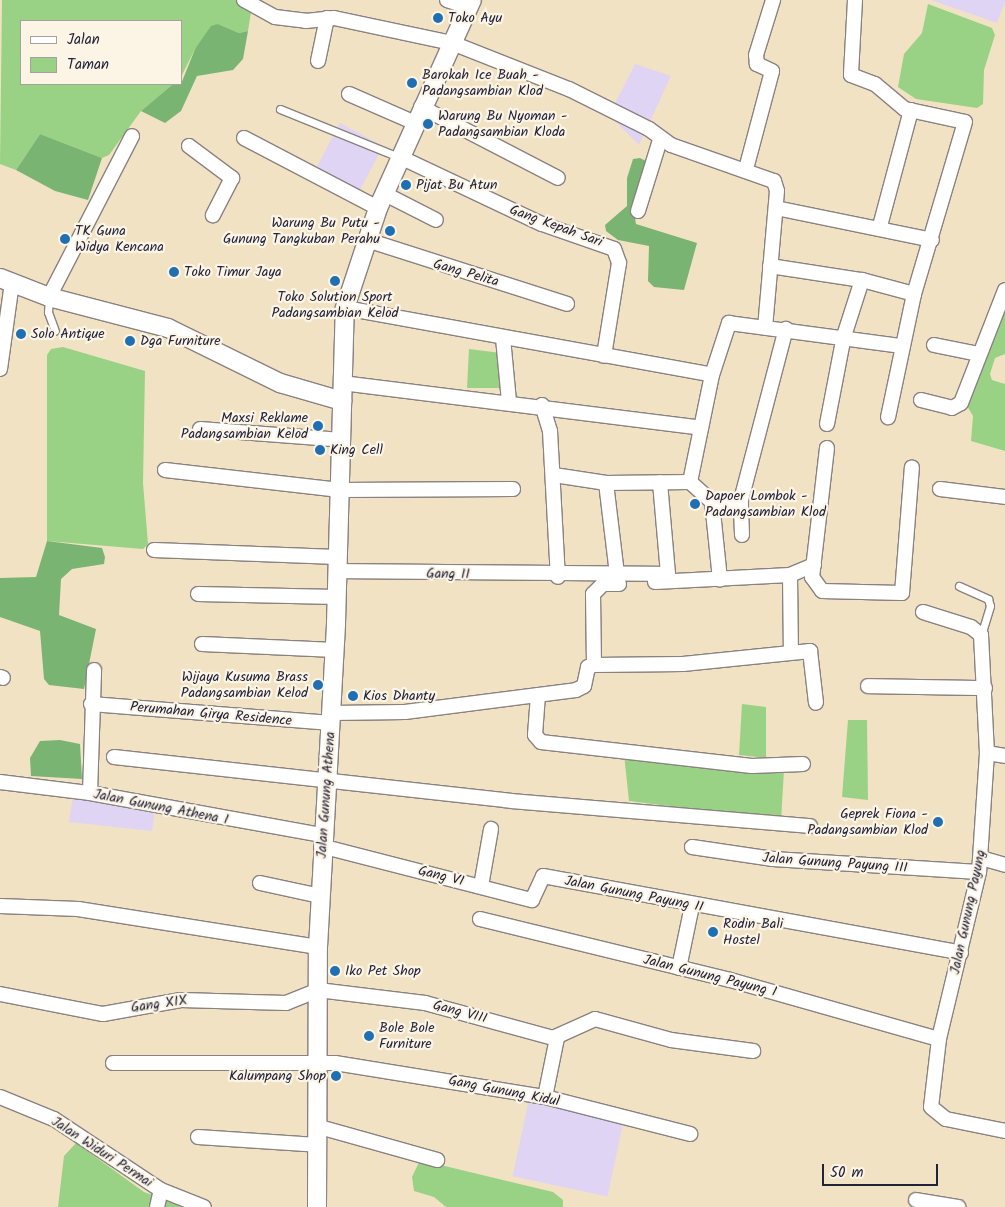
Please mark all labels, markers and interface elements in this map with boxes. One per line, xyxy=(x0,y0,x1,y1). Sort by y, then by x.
place label: Toko Ayu xyxy=(448,10,502,26)
marker: Toko Ayu xyxy=(432,12,444,24)
legend xyxy=(20,20,182,85)
text: Jalan xyxy=(67,28,100,52)
text: Taman xyxy=(67,53,109,77)
place label: Barokah Ice Buah - Padangsambian Klod xyxy=(422,67,543,100)
marker: Barokah Ice Buah - Padangsambian Klod xyxy=(406,77,418,89)
place label: Warung Bu Nyoman - Padangsambian Kloda xyxy=(438,108,567,140)
marker: Warung Bu Nyoman - Padangsambian Kloda xyxy=(422,118,434,130)
place label: Pijat Bu Atun xyxy=(416,177,497,193)
marker: Pijat Bu Atun xyxy=(400,179,412,191)
street label: Gang Kepah Sari xyxy=(507,201,605,251)
place label: Warung Bu Putu - Gunung Tangkuban Perahu xyxy=(223,215,380,248)
place label: TK Guna Widya Kencana xyxy=(75,223,164,256)
marker: Warung Bu Putu - Gunung Tangkuban Perahu xyxy=(384,225,396,237)
marker: TK Guna Widya Kencana xyxy=(59,233,71,245)
street label: Gang Pelita xyxy=(431,256,501,290)
place label: Toko Timur Jaya xyxy=(184,264,282,280)
marker: Toko Timur Jaya xyxy=(168,266,180,278)
marker: Toko Solution Sport Padangsambian Kelod xyxy=(329,275,341,287)
place label: Toko Solution Sport Padangsambian Kelod xyxy=(271,289,399,322)
place label: Solo Antique xyxy=(31,326,105,342)
marker: Solo Antique xyxy=(15,328,27,340)
place label: Dga Furniture xyxy=(140,333,220,349)
marker: Dga Furniture xyxy=(124,335,136,347)
place label: Maxsi Reklame Padangsambian Kelod xyxy=(181,410,308,442)
marker: Maxsi Reklame Padangsambian Kelod xyxy=(312,420,324,432)
place label: King Cell xyxy=(330,442,383,458)
marker: King Cell xyxy=(314,444,326,456)
place label: Dapoer Lombok - Padangsambian Klod xyxy=(705,488,826,520)
marker: Dapoer Lombok - Padangsambian Klod xyxy=(689,498,701,510)
street label: Gang II xyxy=(426,565,470,583)
place label: Wijaya Kusuma Brass Padangsambian Kelod xyxy=(181,669,308,702)
marker: Wijaya Kusuma Brass Padangsambian Kelod xyxy=(312,679,324,691)
place label: Kios Dhanty xyxy=(363,688,435,704)
marker: Kios Dhanty xyxy=(347,690,359,702)
street label: Perumahan Girya Residence xyxy=(129,699,293,729)
street label: Jalan Gunung Athena xyxy=(313,731,339,859)
street label: Jalan Gunung Athena I xyxy=(92,786,230,828)
place label: Geprek Fiona - Padangsambian Klod xyxy=(807,806,928,839)
marker: Geprek Fiona - Padangsambian Klod xyxy=(932,816,944,828)
street label: Jalan Gunung Payung xyxy=(947,848,989,976)
street label: Jalan Gunung Payung III xyxy=(762,850,908,876)
street label: Gang VI xyxy=(416,862,466,890)
street label: Jalan Gunung Payung II xyxy=(563,872,705,916)
place label: Rodin Bali Hostel xyxy=(723,916,783,949)
marker: Rodin Bali Hostel xyxy=(707,926,719,938)
street label: Jalan Gunung Payung I xyxy=(642,951,778,1001)
place label: Iko Pet Shop xyxy=(345,963,421,979)
marker: Iko Pet Shop xyxy=(329,965,341,977)
street label: Gang XIX xyxy=(130,992,188,1016)
street label: Gang VIII xyxy=(431,997,489,1027)
place label: Bole Bole Furniture xyxy=(379,1020,435,1052)
marker: Bole Bole Furniture xyxy=(363,1030,375,1042)
place label: Kalumpang Shop xyxy=(229,1068,326,1084)
marker: Kalumpang Shop xyxy=(330,1070,342,1082)
street label: Gang Gunung Kidul xyxy=(447,1072,561,1110)
street label: Jalan Widuri Permai xyxy=(48,1113,156,1191)
scale bar xyxy=(825,1154,941,1186)
text: 50 m xyxy=(830,1161,864,1185)

